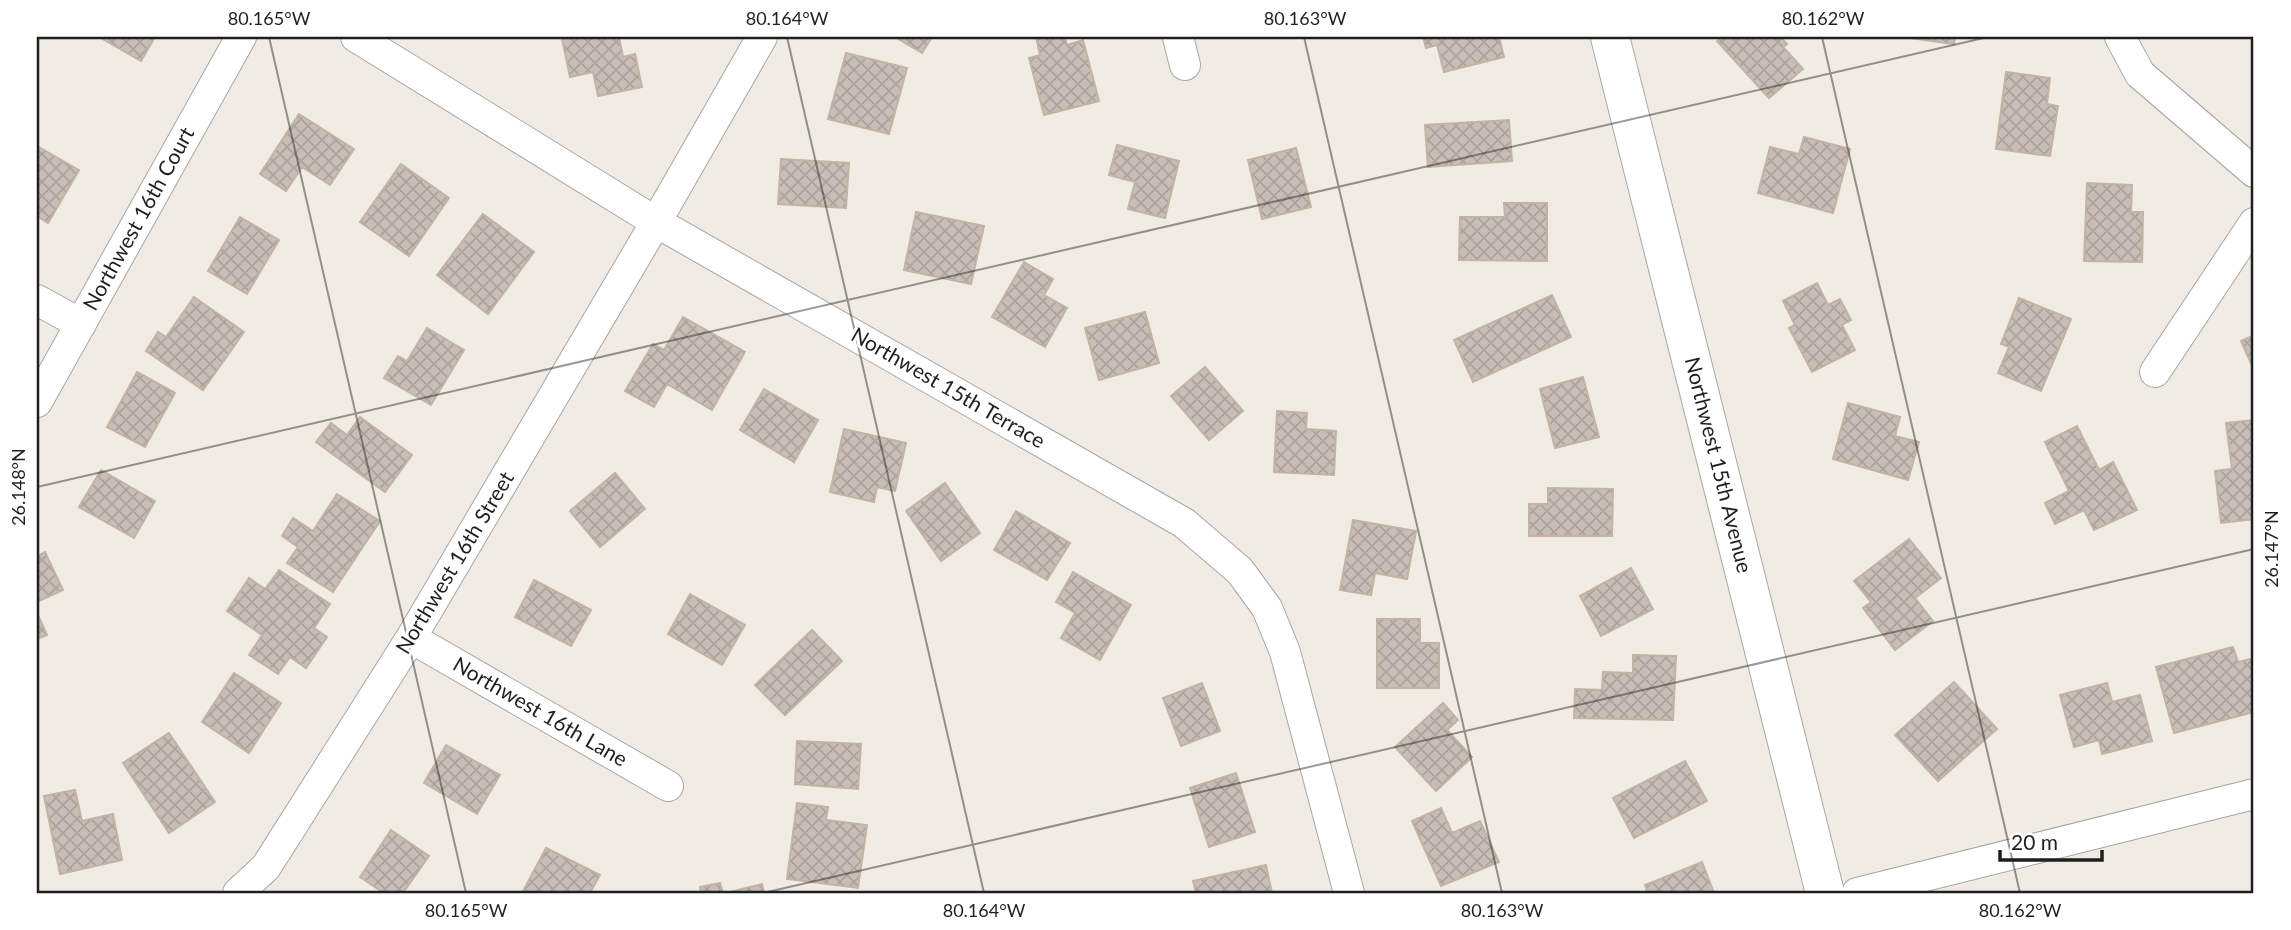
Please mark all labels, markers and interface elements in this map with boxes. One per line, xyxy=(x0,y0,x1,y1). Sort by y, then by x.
text: 80.165°W xyxy=(228,7,311,29)
text: 80.164°W xyxy=(746,7,829,29)
text: 80.163°W xyxy=(1264,7,1347,29)
text: 80.162°W xyxy=(1782,7,1865,29)
street label: Northwest 16th Court xyxy=(77,122,199,314)
street label: Northwest 15th Terrace xyxy=(847,321,1050,452)
street label: Northwest 15th Avenue xyxy=(1681,354,1758,575)
text: 26.148°N xyxy=(7,448,29,526)
street label: Northwest 16th Street xyxy=(389,466,518,658)
text: 26.147°N xyxy=(2260,510,2282,588)
street label: Northwest 16th Lane xyxy=(449,651,632,771)
scale bar xyxy=(2000,818,2102,862)
text: 20 m xyxy=(2011,829,2058,854)
text: 80.165°W xyxy=(425,899,508,921)
text: 80.164°W xyxy=(943,899,1026,921)
text: 80.163°W xyxy=(1461,899,1544,921)
text: 80.162°W xyxy=(1979,899,2062,921)

